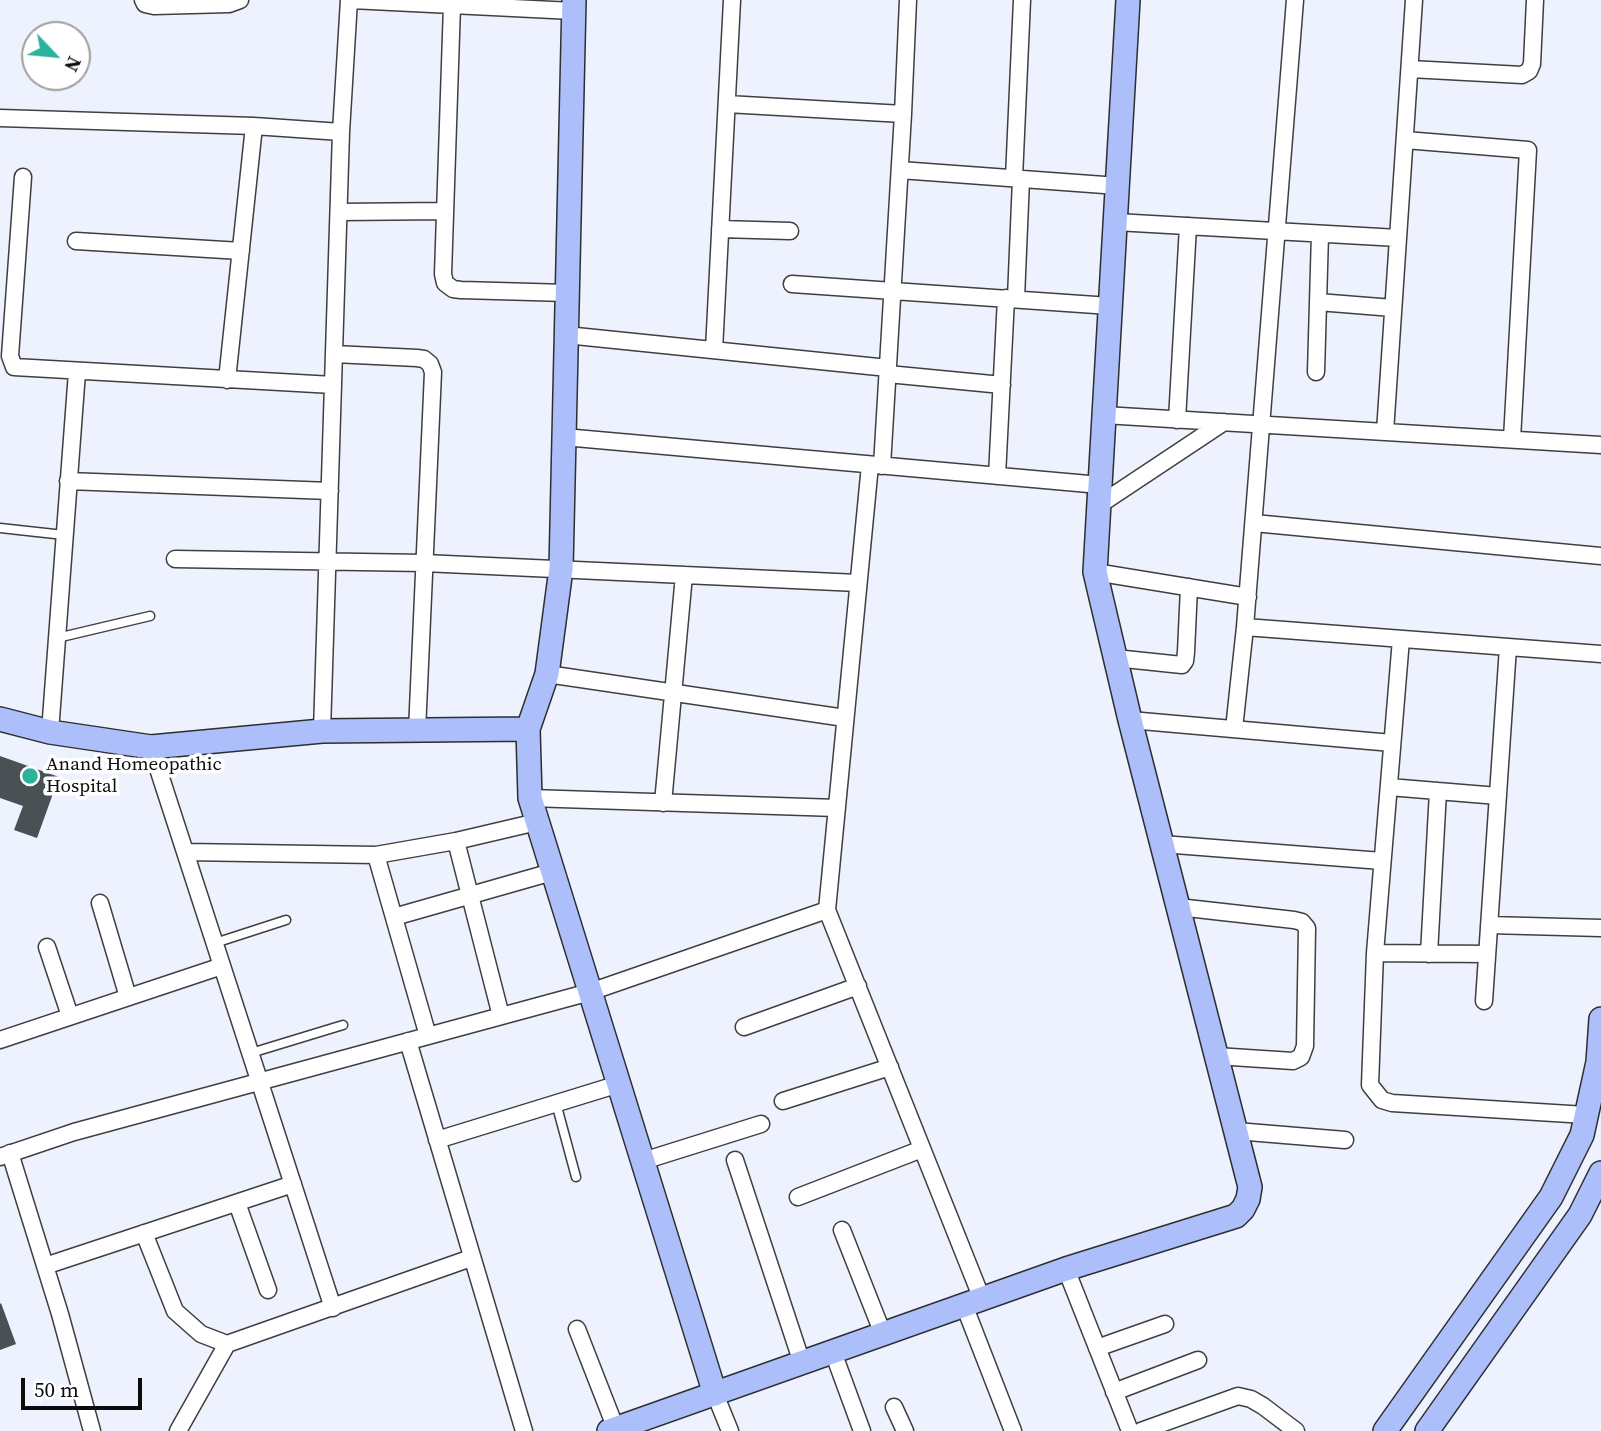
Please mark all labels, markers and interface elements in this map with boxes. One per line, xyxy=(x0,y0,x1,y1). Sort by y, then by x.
north arrow xyxy=(21,21,91,91)
text: N xyxy=(58,52,88,76)
place label: Anand Homeopathic Hospital xyxy=(46,754,222,798)
marker: Anand Homeopathic Hospital xyxy=(20,766,40,786)
scale bar xyxy=(24,1364,145,1408)
text: 50 m xyxy=(34,1375,79,1404)

